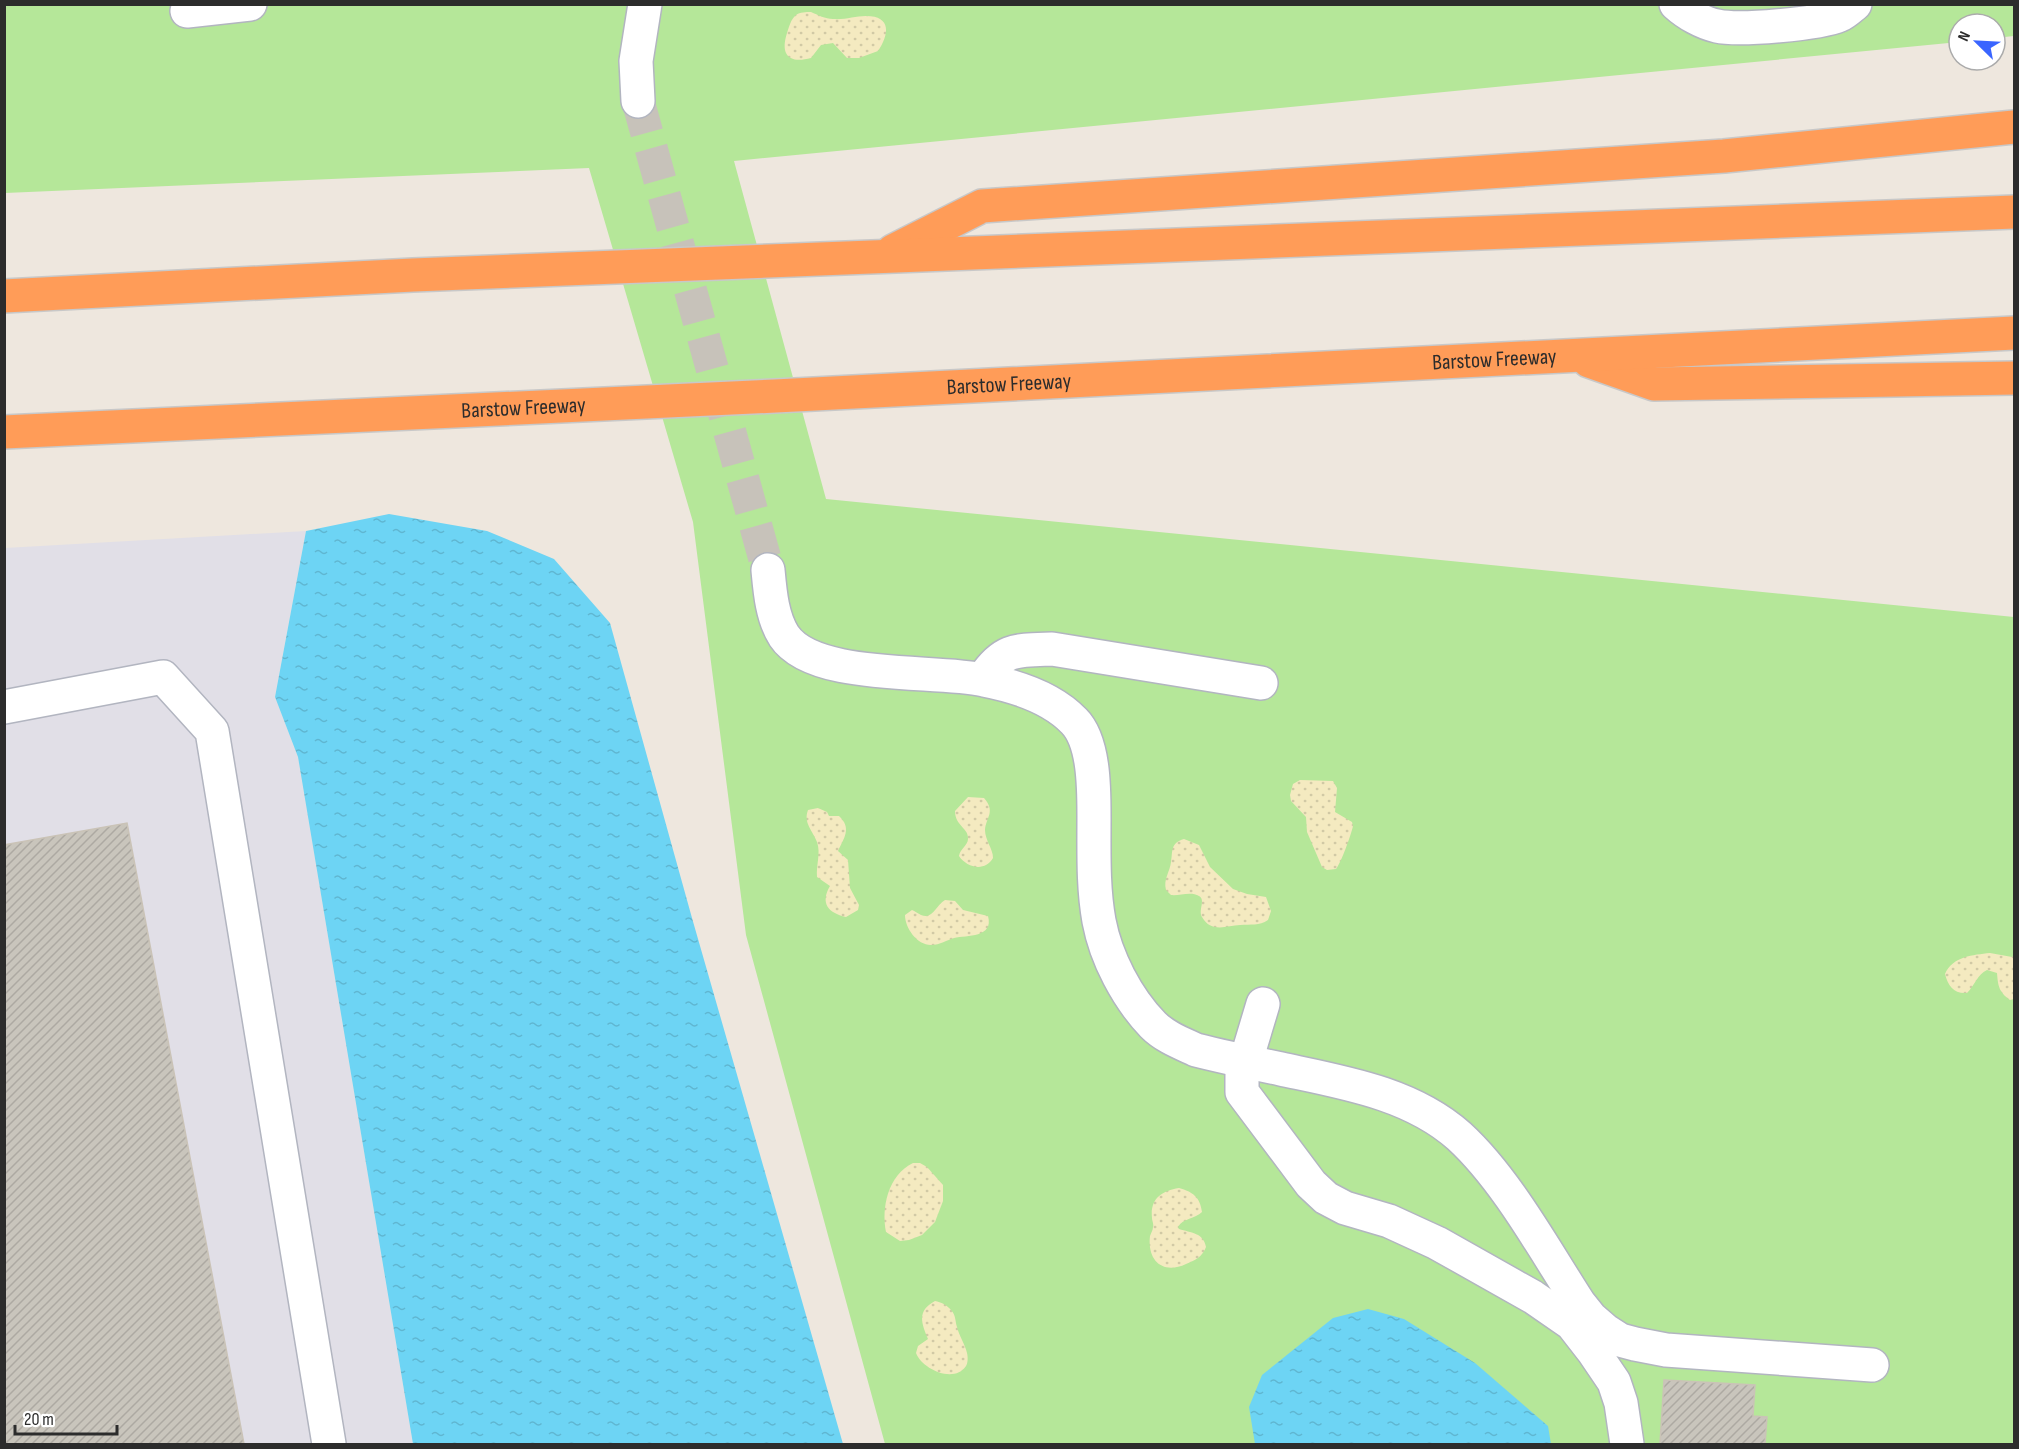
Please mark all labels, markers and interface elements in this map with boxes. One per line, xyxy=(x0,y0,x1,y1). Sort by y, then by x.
north arrow xyxy=(1947,12,2007,72)
text: N xyxy=(1954,29,1975,44)
street label: Barstow Freeway xyxy=(1431,343,1558,376)
street label: Barstow Freeway xyxy=(946,367,1072,401)
street label: Barstow Freeway xyxy=(461,391,587,424)
scale bar xyxy=(15,1398,117,1436)
text: 20 m xyxy=(24,1409,54,1430)

